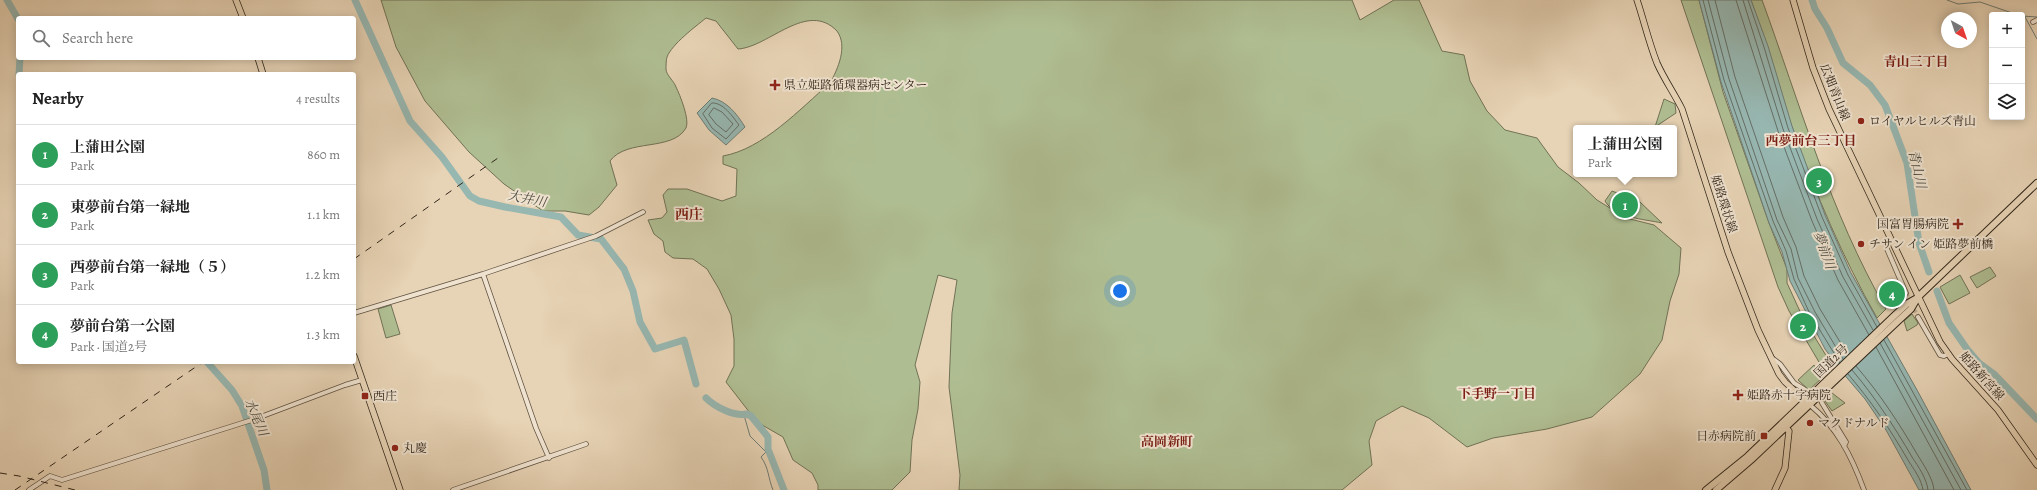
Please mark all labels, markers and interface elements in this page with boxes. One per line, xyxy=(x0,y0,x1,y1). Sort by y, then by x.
north arrow xyxy=(1941,12,1977,48)
map controls xyxy=(1989,12,2025,120)
button: + xyxy=(1989,12,2025,48)
search box xyxy=(16,16,356,60)
icon: search xyxy=(30,27,52,49)
text: Search here xyxy=(62,28,133,48)
button: − xyxy=(1989,48,2025,84)
district label: 青山三丁目 xyxy=(1883,53,1949,70)
street label: 広畑青山線 xyxy=(1816,61,1854,123)
place label: 県立姫路循環器病センター xyxy=(784,77,928,93)
marker: 県立姫路循環器病センター xyxy=(769,79,781,91)
button: layers xyxy=(1989,84,2025,120)
text: Nearby xyxy=(32,87,83,110)
text: 4 results xyxy=(296,90,340,107)
place label: ロイヤルヒルズ青山 xyxy=(1869,113,1976,129)
marker: ロイヤルヒルズ青山 xyxy=(1856,116,1866,126)
popup xyxy=(1573,125,1677,177)
district label: 西夢前台三丁目 xyxy=(1765,132,1857,149)
text: 上蒲田公園 xyxy=(1587,134,1663,154)
text: 上蒲田公園 xyxy=(70,137,145,157)
text: 1 xyxy=(43,146,47,163)
text: 860 m xyxy=(307,146,340,163)
water label: 青山川 xyxy=(1905,148,1931,192)
text: Park xyxy=(1587,154,1612,171)
text: Park xyxy=(70,157,94,174)
pin: 3 xyxy=(1806,166,1832,196)
street label: 姫路環状線 xyxy=(1707,173,1741,235)
water label: 大井川 xyxy=(506,186,550,211)
pin: 1 xyxy=(1612,190,1638,220)
text: 東夢前台第一緑地 xyxy=(70,197,190,217)
district label: 西庄 xyxy=(675,205,703,224)
text: 2 xyxy=(42,206,48,223)
text: 1.1 km xyxy=(307,206,340,223)
place label: 国富胃腸病院 xyxy=(1877,216,1949,232)
text: Park xyxy=(70,217,94,234)
marker: 国富胃腸病院 xyxy=(1952,218,1964,230)
water label: 夢前川 xyxy=(1810,229,1840,273)
place label: チサン イン 姫路夢前橋 xyxy=(1869,236,1993,252)
marker: チサン イン 姫路夢前橋 xyxy=(1856,239,1866,249)
text: 西夢前台第一緑地（５） xyxy=(70,257,235,277)
text: 3 xyxy=(42,266,48,283)
text: 1.2 km xyxy=(306,266,340,283)
text: Park xyxy=(70,277,94,294)
pin: 4 xyxy=(1879,279,1905,309)
your location xyxy=(1110,281,1130,301)
pin: 2 xyxy=(1790,311,1816,341)
text: 夢前台第一公園 xyxy=(70,316,175,336)
text: 4 xyxy=(42,326,48,343)
text: 1.3 km xyxy=(306,326,340,343)
text: Park · 国道2号 xyxy=(70,338,147,355)
street label: 国道2号 xyxy=(1810,341,1852,381)
street label: 姫路新宮線 xyxy=(1956,348,2008,404)
district label: 下手野一丁目 xyxy=(1458,385,1536,402)
place label: 姫路赤十字病院 xyxy=(1747,387,1831,403)
place label: 西庄 xyxy=(373,388,397,404)
marker: 姫路赤十字病院 xyxy=(1732,389,1744,401)
marker: 西庄 xyxy=(360,391,370,401)
water label: 水尾川 xyxy=(241,396,273,440)
place label: マクドナルド xyxy=(1818,415,1889,431)
marker: マクドナルド xyxy=(1805,418,1815,428)
place label: 日赤病院前 xyxy=(1696,428,1756,444)
marker: 日赤病院前 xyxy=(1759,431,1769,441)
district label: 高岡新町 xyxy=(1141,433,1193,450)
place label: 丸慶 xyxy=(403,440,427,456)
marker: 丸慶 xyxy=(390,443,400,453)

